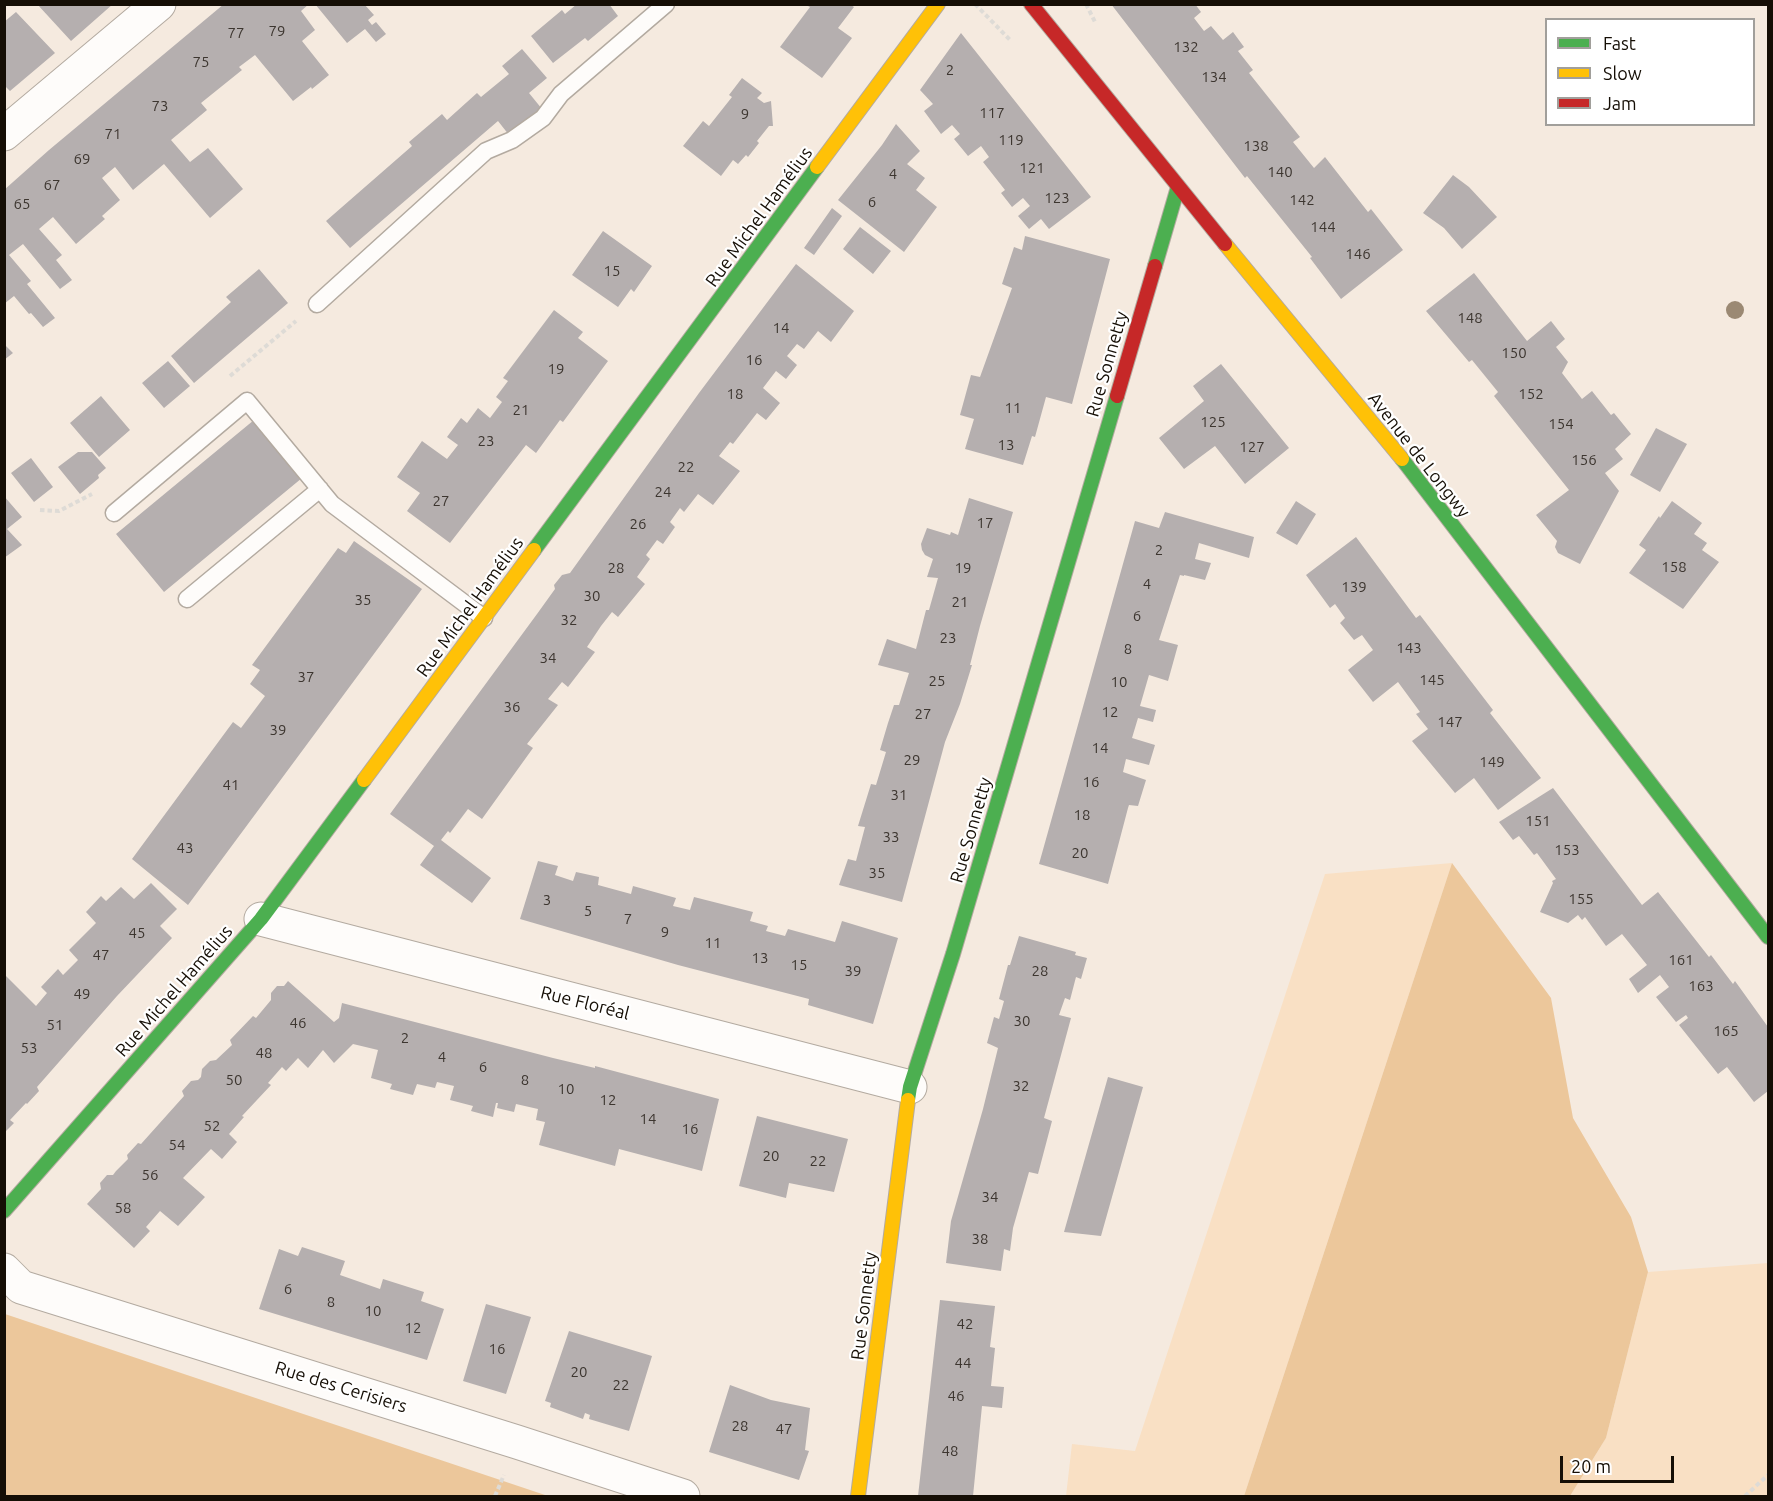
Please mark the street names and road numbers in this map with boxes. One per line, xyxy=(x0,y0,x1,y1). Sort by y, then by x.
street label: Rue Michel Hamélius xyxy=(701,143,817,291)
street label: Rue Sonnetty xyxy=(1082,309,1132,419)
street label: Avenue de Longwy xyxy=(1364,388,1474,522)
street label: Rue Michel Hamélius xyxy=(412,533,528,681)
street label: Rue Sonnetty xyxy=(946,775,996,885)
street label: Rue Michel Hamélius xyxy=(111,921,237,1061)
street label: Rue Floréal xyxy=(538,982,632,1024)
street label: Rue Sonnetty xyxy=(847,1251,881,1361)
street label: Rue des Cerisiers xyxy=(272,1357,410,1417)

